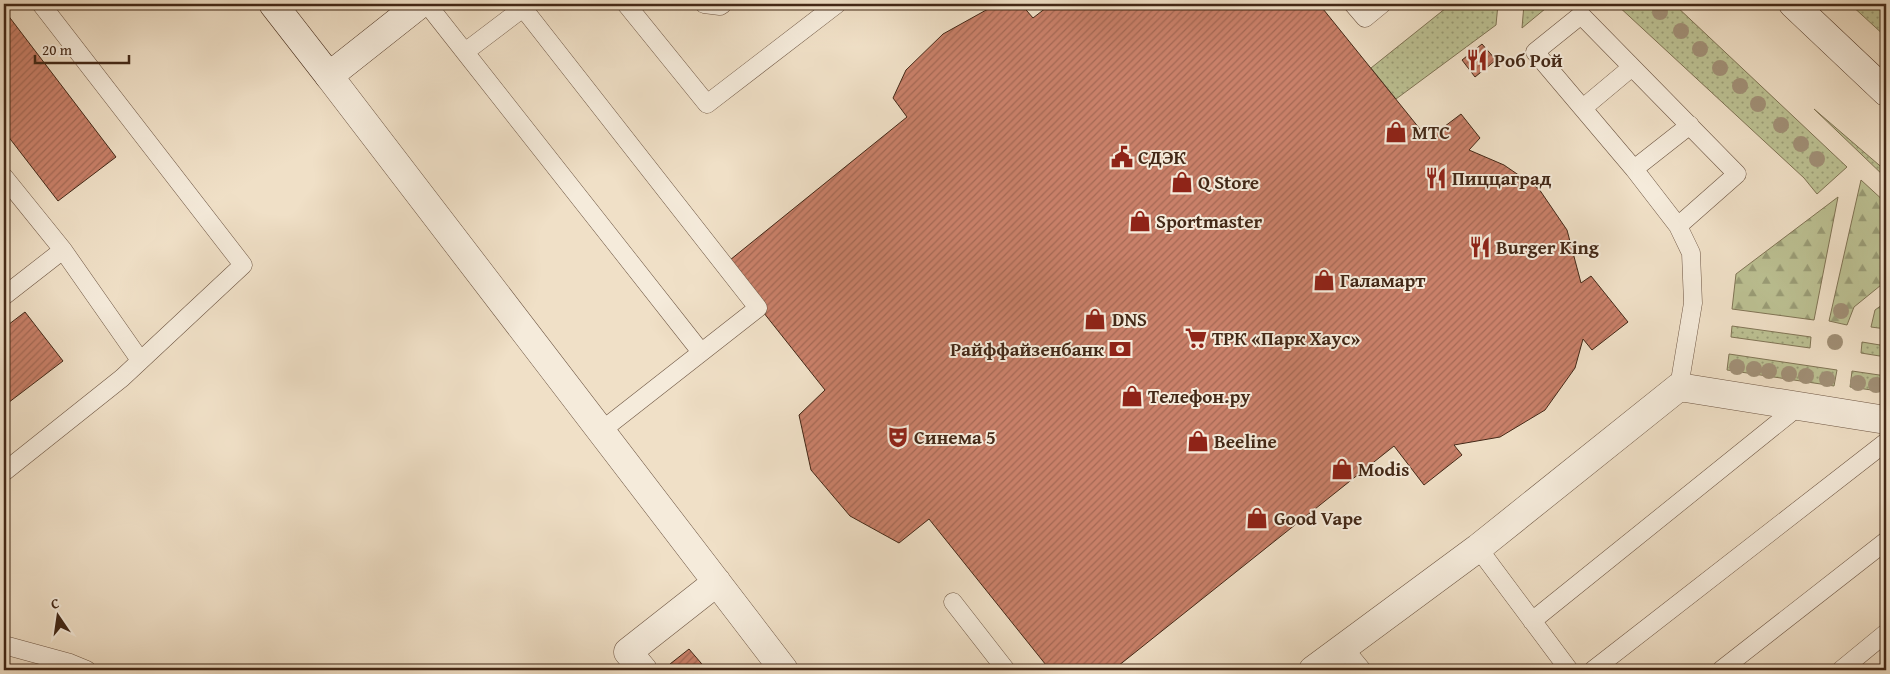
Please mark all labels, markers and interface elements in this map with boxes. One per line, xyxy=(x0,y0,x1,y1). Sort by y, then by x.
scale bar xyxy=(35,32,129,64)
text: 20 m xyxy=(42,39,73,60)
place label: Роб Рой xyxy=(1494,46,1563,74)
restaurant icon: Роб Рой xyxy=(1464,47,1490,73)
place label: МТС xyxy=(1412,118,1450,146)
shop icon: МТС xyxy=(1383,119,1409,145)
place label: СДЭК xyxy=(1138,143,1187,171)
public building icon: СДЭК xyxy=(1109,144,1135,170)
place label: Пиццаград xyxy=(1452,164,1552,192)
restaurant icon: Пиццаград xyxy=(1423,165,1449,191)
place label: Q Store xyxy=(1198,168,1259,196)
shop icon: Q Store xyxy=(1169,169,1195,195)
place label: Sportmaster xyxy=(1156,207,1263,235)
shop icon: Sportmaster xyxy=(1127,208,1153,234)
place label: Burger King xyxy=(1496,233,1600,261)
restaurant icon: Burger King xyxy=(1467,234,1493,260)
place label: Галамарт xyxy=(1340,266,1426,294)
shop icon: Галамарт xyxy=(1311,267,1337,293)
place label: DNS xyxy=(1112,305,1147,333)
shop icon: DNS xyxy=(1082,306,1108,332)
place label: ТРК «Парк Хаус» xyxy=(1212,324,1360,352)
supermarket icon: ТРК «Парк Хаус» xyxy=(1183,325,1209,351)
place label: Райффайзенбанк xyxy=(950,335,1104,363)
bank icon: Райффайзенбанк xyxy=(1107,336,1133,362)
place label: Телефон.ру xyxy=(1148,382,1250,410)
shop icon: Телефон.ру xyxy=(1119,383,1145,409)
place label: Синема 5 xyxy=(914,423,996,451)
theatre icon: Синема 5 xyxy=(885,424,911,450)
place label: Beeline xyxy=(1214,427,1277,455)
shop icon: Beeline xyxy=(1185,428,1211,454)
place label: Modis xyxy=(1358,455,1409,483)
shop icon: Modis xyxy=(1329,456,1355,482)
place label: Good Vape xyxy=(1274,504,1362,532)
shop icon: Good Vape xyxy=(1244,505,1270,531)
north arrow xyxy=(32,592,82,642)
text: С xyxy=(49,593,61,614)

